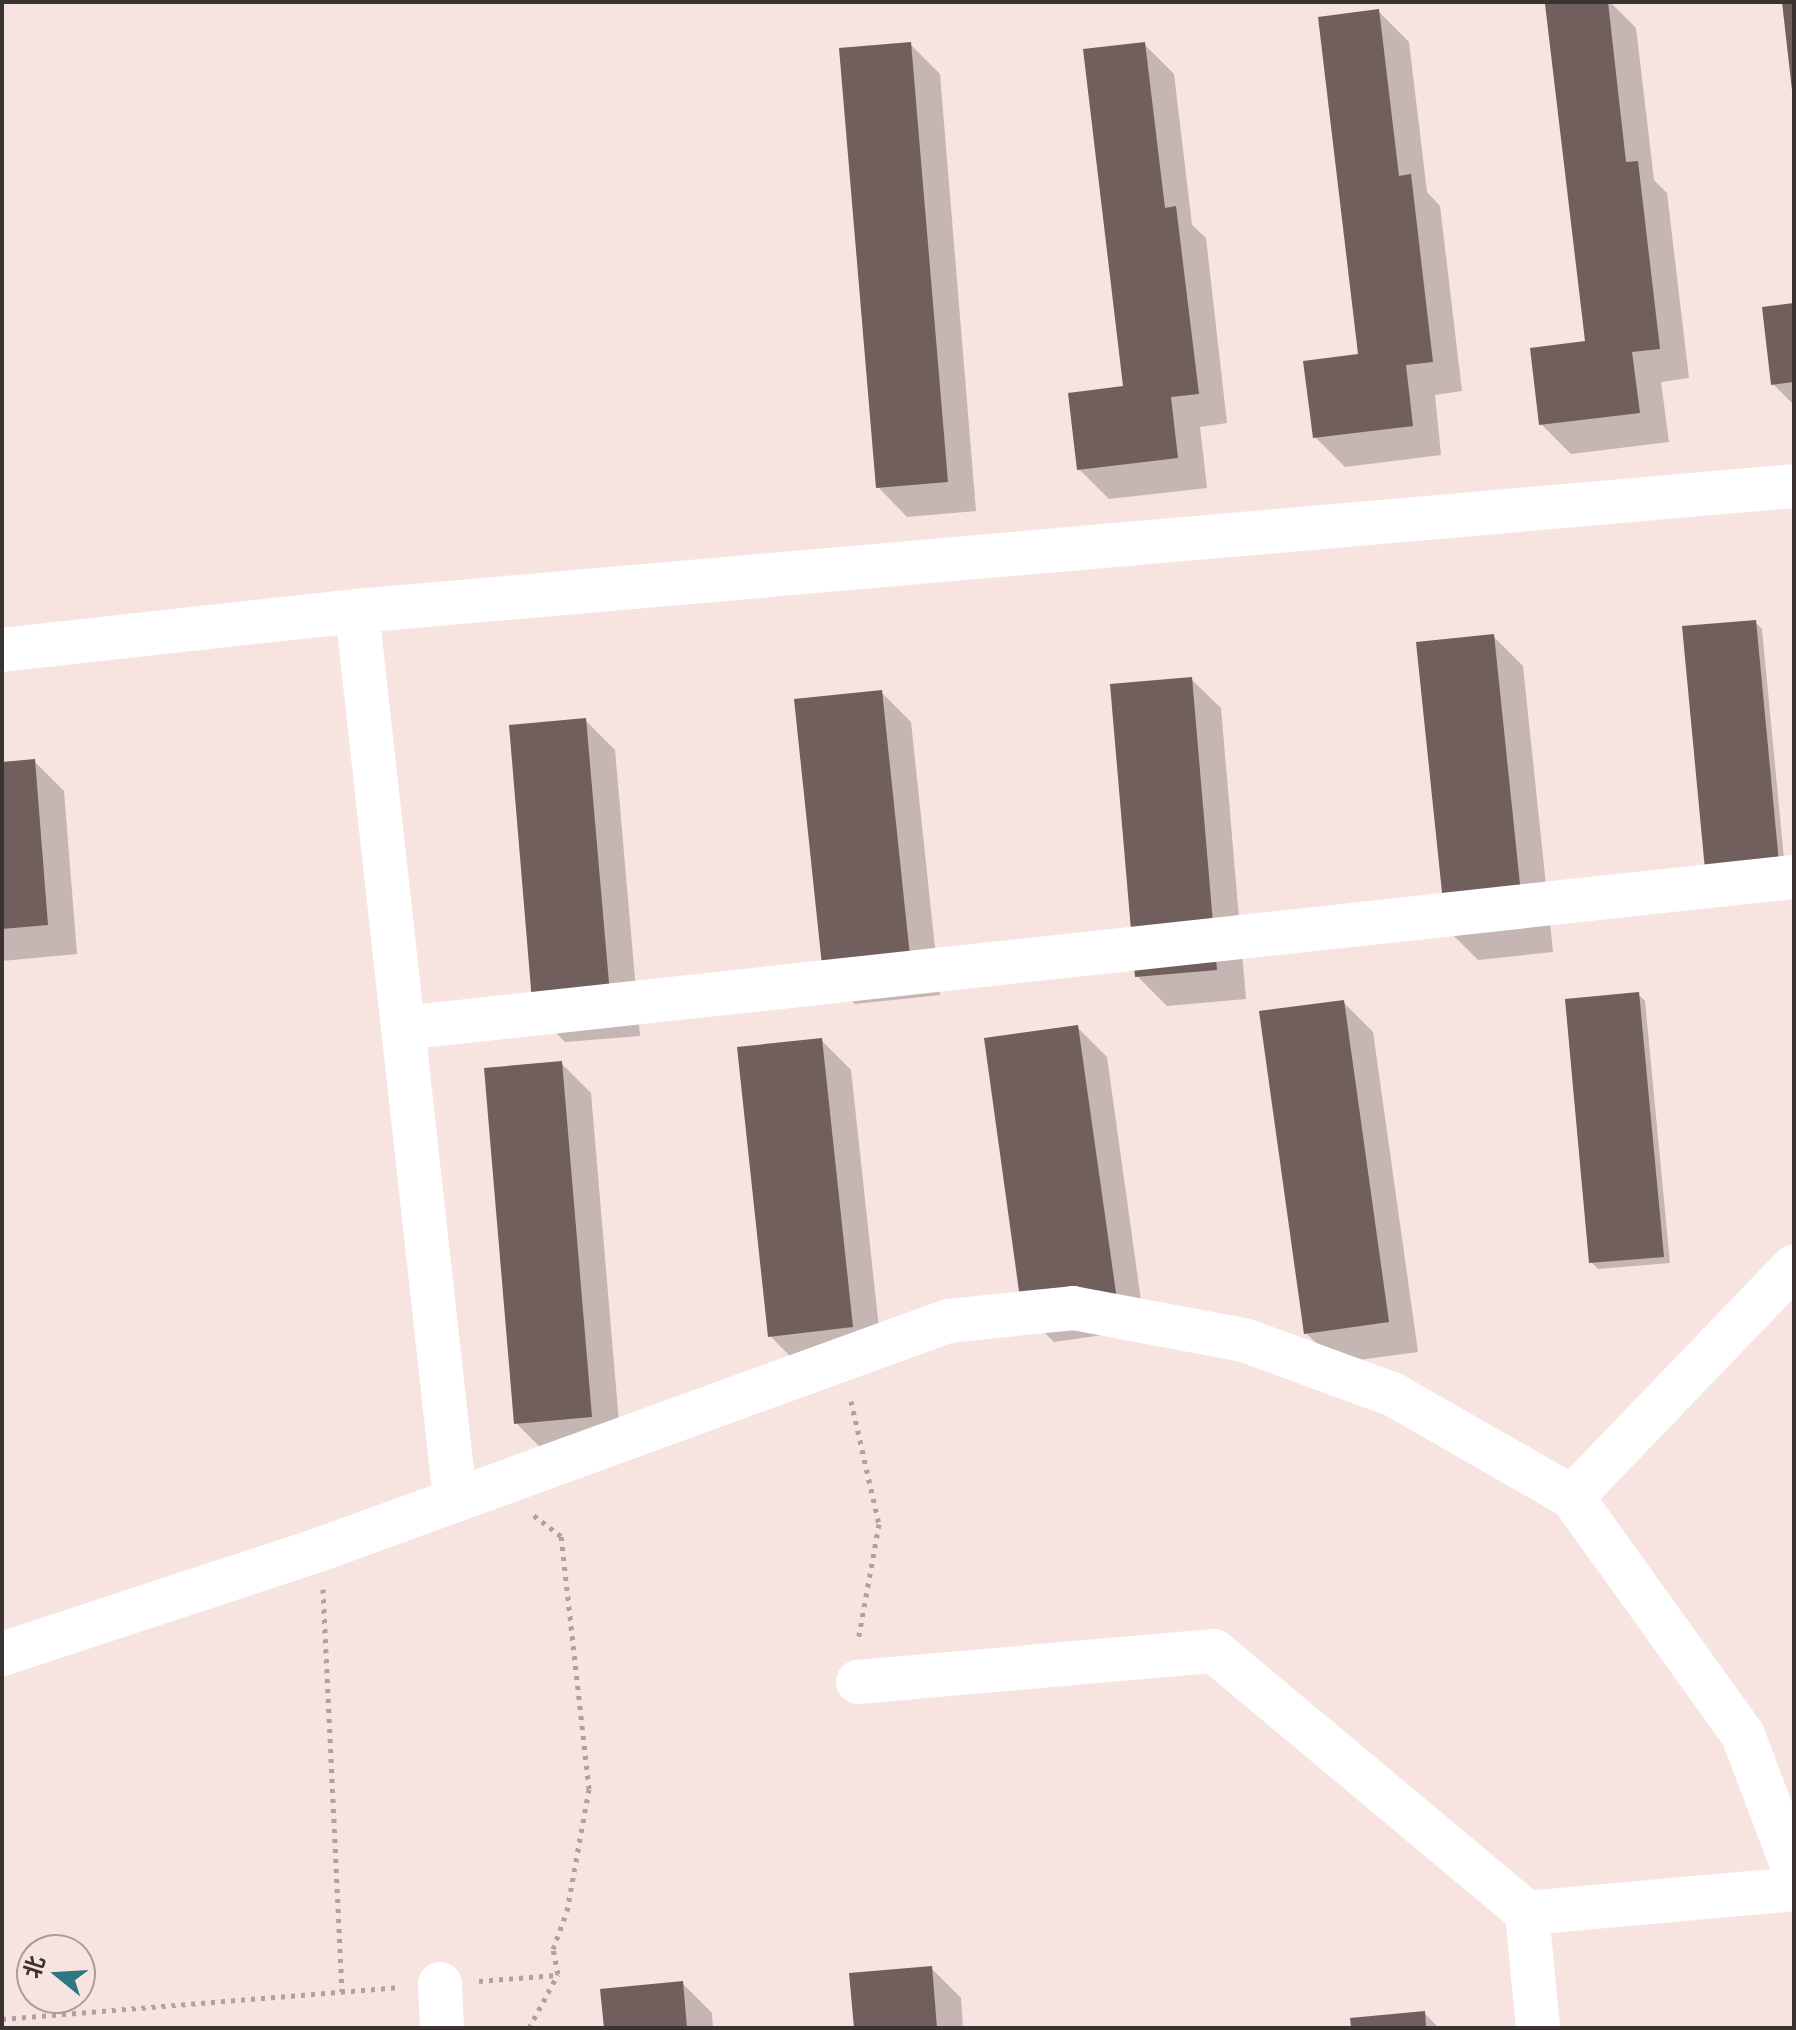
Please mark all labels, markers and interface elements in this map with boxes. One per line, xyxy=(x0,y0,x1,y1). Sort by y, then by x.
north arrow xyxy=(16,1934,96,2014)
text: 北 xyxy=(18,1952,51,1982)

